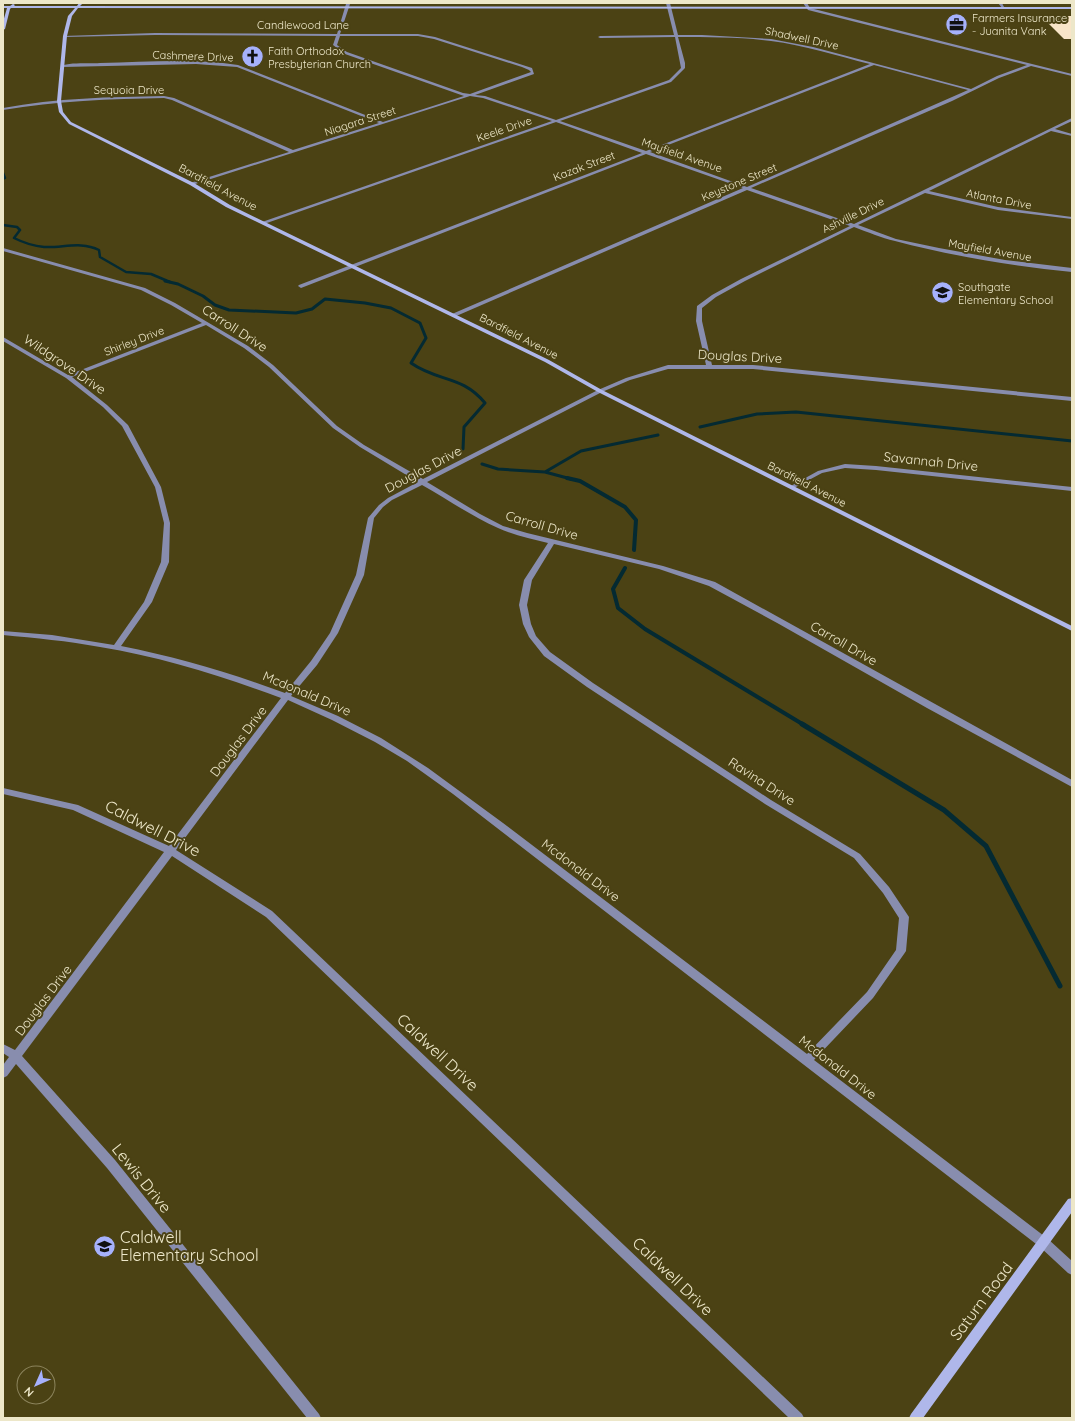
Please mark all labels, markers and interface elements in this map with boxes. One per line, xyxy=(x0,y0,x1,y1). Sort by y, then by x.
office icon: Farmers Insurance - Juanita Vank xyxy=(943,11,969,37)
place label: Farmers Insurance - Juanita Vank xyxy=(972,11,1067,38)
street label: Candlewood Lane xyxy=(257,18,349,32)
street label: Shadwell Drive xyxy=(764,23,840,53)
church icon: Faith Orthodox Presbyterian Church xyxy=(239,44,265,70)
place label: Faith Orthodox Presbyterian Church xyxy=(268,44,371,71)
street label: Cashmere Drive xyxy=(152,48,234,64)
street label: Sequoia Drive xyxy=(94,83,164,97)
street label: Niagara Street xyxy=(322,103,398,139)
street label: Keele Drive xyxy=(474,113,534,145)
street label: Mayfield Avenue xyxy=(640,135,724,175)
street label: Kazak Street xyxy=(551,148,617,184)
street label: Bardfield Avenue xyxy=(176,160,260,214)
street label: Keystone Street xyxy=(699,160,779,204)
street label: Atlanta Drive xyxy=(965,186,1033,212)
street label: Ashville Drive xyxy=(820,194,886,236)
street label: Mayfield Avenue xyxy=(947,236,1033,264)
school or university icon: Southgate Elementary School xyxy=(930,280,956,306)
place label: Southgate Elementary School xyxy=(958,280,1053,307)
street label: Carroll Drive xyxy=(199,301,271,355)
street label: Bardfield Avenue xyxy=(477,310,561,362)
street label: Shirley Drive xyxy=(102,323,166,359)
street label: Wildgrove Drive xyxy=(21,331,109,397)
street label: Douglas Drive xyxy=(697,346,783,366)
street label: Douglas Drive xyxy=(382,442,464,496)
street label: Savannah Drive xyxy=(883,448,979,474)
street label: Bardfield Avenue xyxy=(765,458,849,510)
street label: Carroll Drive xyxy=(504,507,580,543)
street label: Carroll Drive xyxy=(808,617,880,669)
street label: Mcdonald Drive xyxy=(261,667,353,719)
street label: Douglas Drive xyxy=(206,702,270,780)
street label: Ravina Drive xyxy=(726,753,798,809)
street label: Caldwell Drive xyxy=(102,795,204,861)
street label: Mcdonald Drive xyxy=(539,835,623,905)
street label: Douglas Drive xyxy=(11,961,75,1039)
street label: Caldwell Drive xyxy=(393,1009,483,1095)
street label: Mcdonald Drive xyxy=(796,1032,880,1102)
street label: Lewis Drive xyxy=(108,1139,176,1217)
place label: Caldwell Elementary School xyxy=(120,1227,259,1265)
street label: Caldwell Drive xyxy=(628,1232,718,1320)
school or university icon: Caldwell Elementary School xyxy=(91,1233,117,1259)
street label: Saturn Road xyxy=(945,1258,1017,1344)
north arrow xyxy=(16,1365,56,1405)
text: N xyxy=(21,1384,37,1400)

